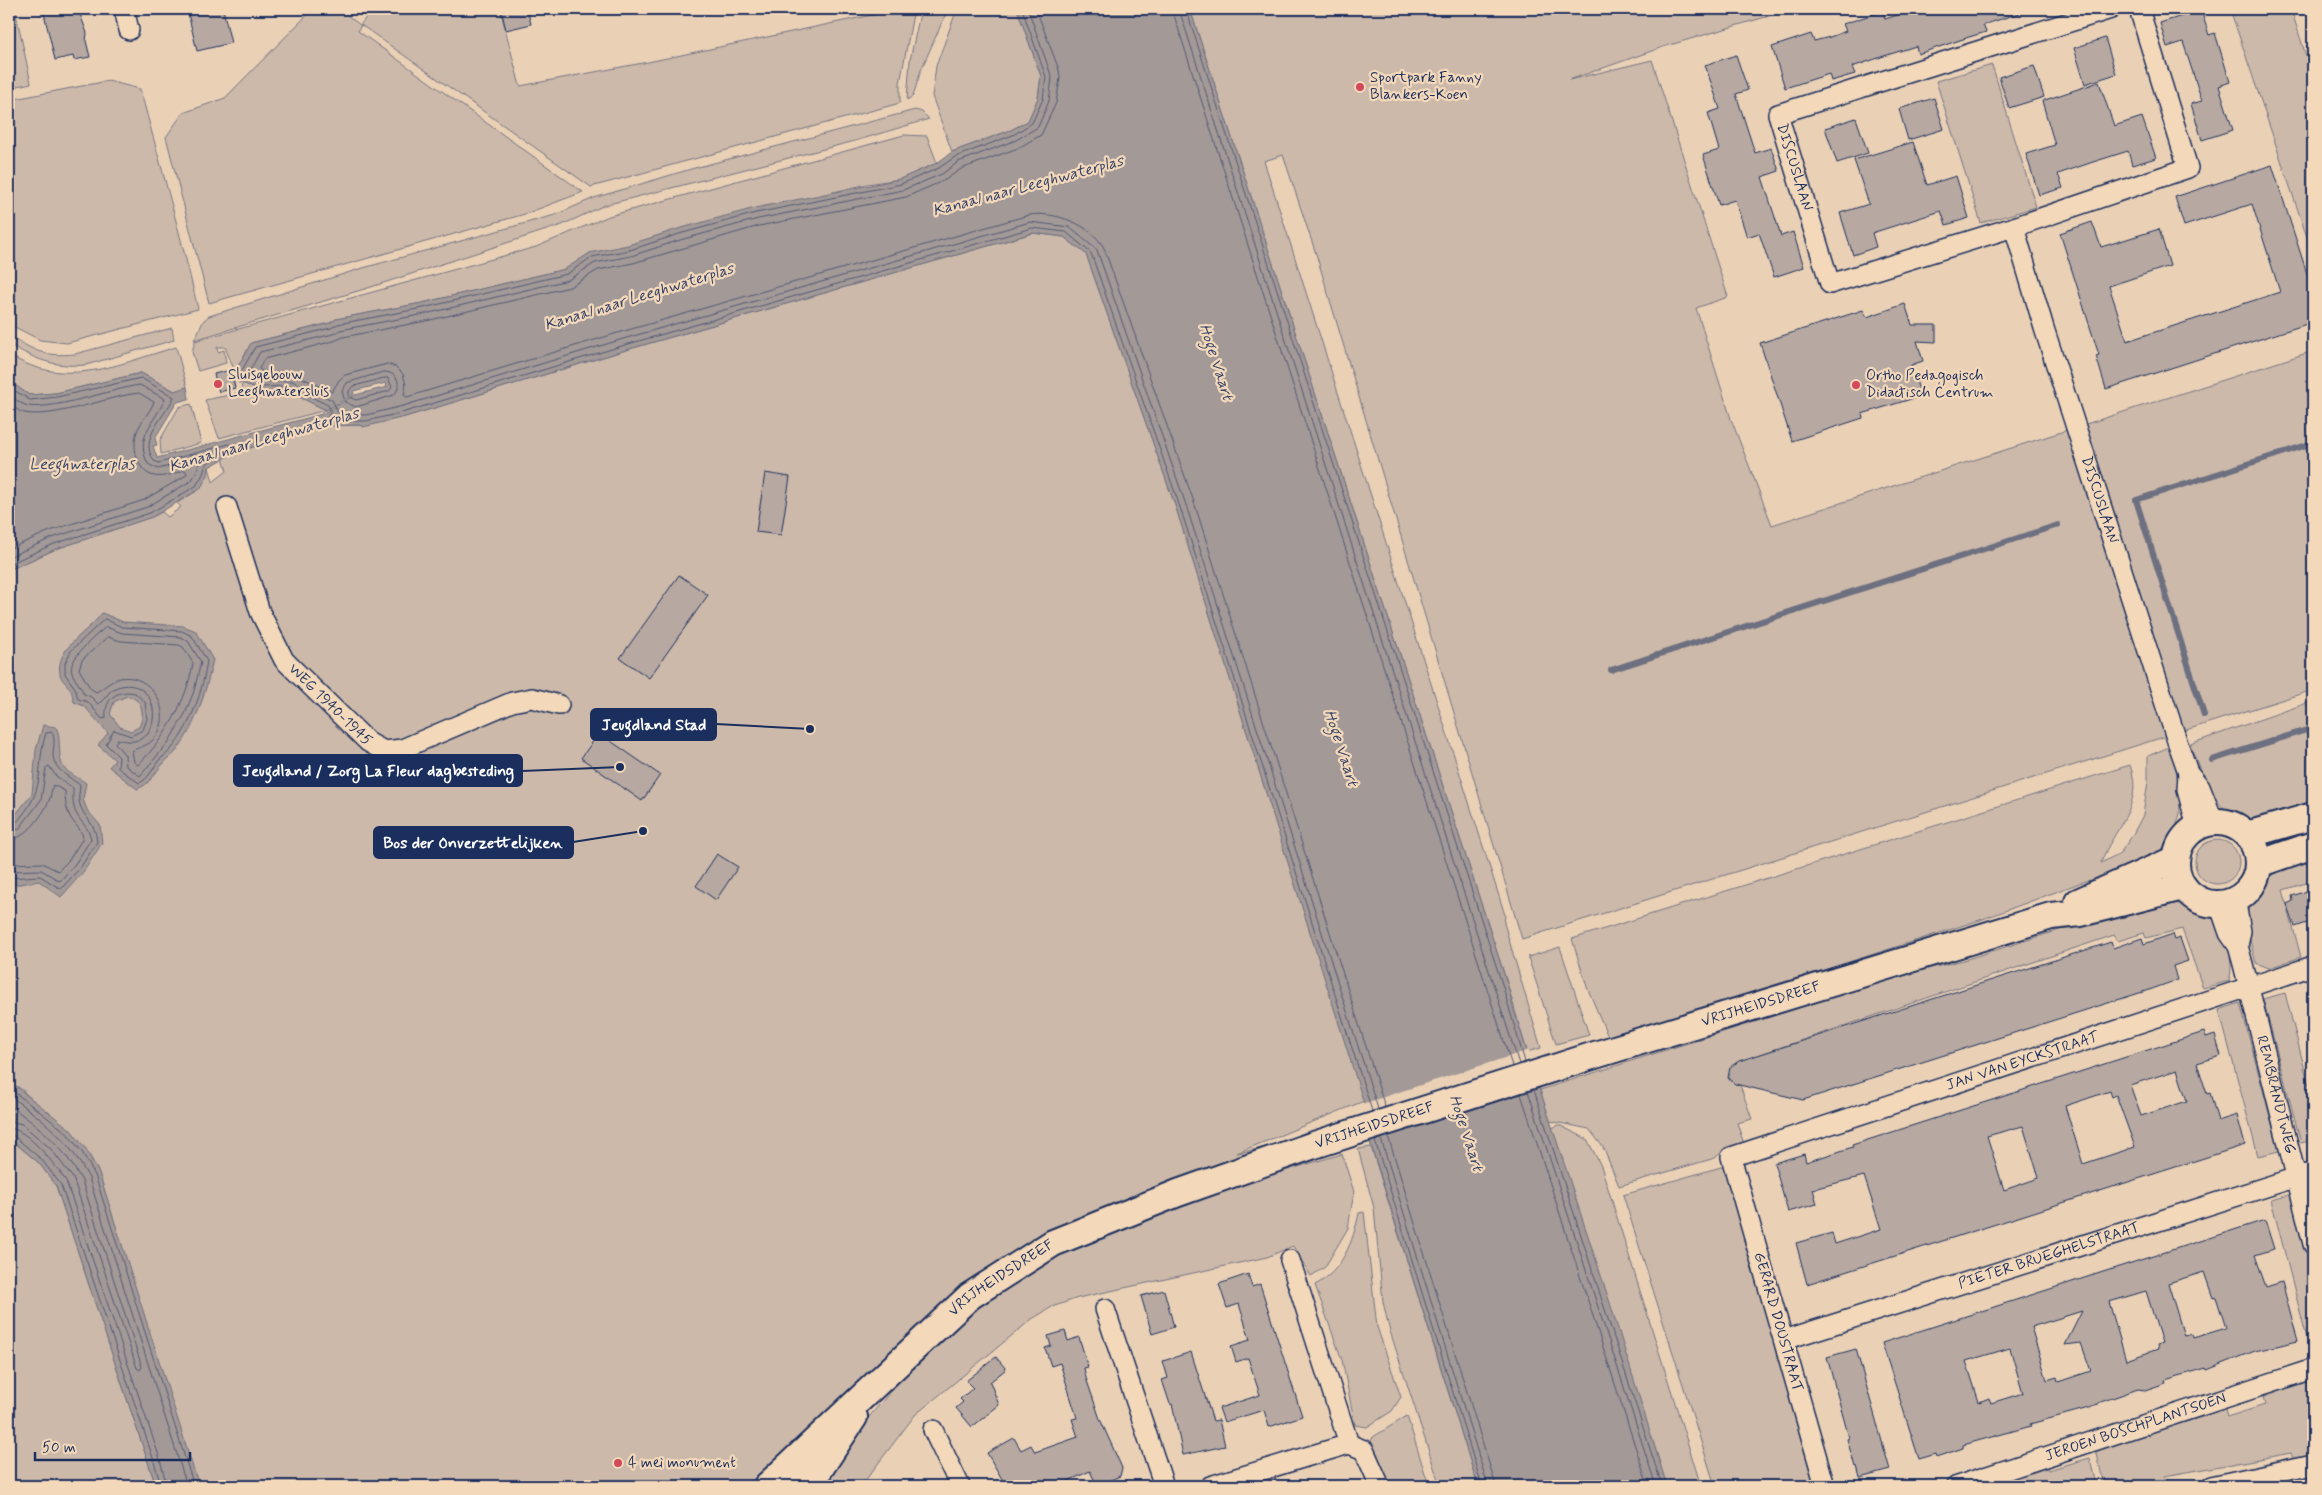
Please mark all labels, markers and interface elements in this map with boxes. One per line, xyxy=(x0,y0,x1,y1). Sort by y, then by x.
place label: Sportpark Fanny Blankers-Koen xyxy=(1370,68,1482,105)
marker: Sportpark Fanny Blankers-Koen xyxy=(1354,81,1366,93)
street label: DISCUSLAAN xyxy=(1772,121,1817,214)
water label: Kanaal naar Leeghwaterplas xyxy=(930,150,1127,222)
water label: Kanaal naar Leeghwaterplas xyxy=(542,258,738,336)
water label: Hoge Vaart xyxy=(1192,321,1239,405)
place label: Sluisgebouw Leeghwatersluis xyxy=(228,365,329,403)
place label: Ortho Pedagogisch Didactisch Centrum xyxy=(1866,366,1994,403)
marker: Sluisgebouw Leeghwatersluis xyxy=(212,378,224,390)
marker: Ortho Pedagogisch Didactisch Centrum xyxy=(1850,379,1862,391)
water label: Kanaal naar Leeghwaterplas xyxy=(167,402,363,477)
water label: Leeghwaterplas xyxy=(29,454,136,477)
street label: DISCUSLAAN xyxy=(2076,454,2123,546)
street label: WEG 1940-1945 xyxy=(284,659,376,750)
water label: Hoge Vaart xyxy=(1317,707,1364,791)
callout: Jeugdland Stad xyxy=(591,709,716,740)
text: Jeugdland Stad xyxy=(602,715,706,738)
callout: Jeugdland / Zorg La Fleur dagbesteding xyxy=(234,755,522,786)
text: Jeugdland / Zorg La Fleur dagbesteding xyxy=(242,761,514,784)
callout: Bos der Onverzettelijken xyxy=(374,827,573,858)
text: Bos der Onverzettelijken xyxy=(383,833,563,854)
street label: VRIJHEIDSDREEF xyxy=(1699,977,1823,1032)
street label: JAN VAN EYCKSTRAAT xyxy=(1944,1027,2102,1096)
street label: REMBRANDTWEG xyxy=(2251,1034,2300,1156)
water label: Hoge Vaart xyxy=(1442,1092,1489,1176)
street label: VRIJHEIDSDREEF xyxy=(1313,1097,1437,1154)
street label: PIETER BRUEGHELSTRAAT xyxy=(1956,1218,2142,1294)
street label: VRIJHEIDSDREEF xyxy=(944,1235,1058,1321)
street label: GERARD DOUSTRAAT xyxy=(1748,1250,1808,1394)
street label: JEROEN BOSCHPLANTSOEN xyxy=(2043,1388,2229,1466)
scale bar xyxy=(35,1430,190,1462)
text: 50 m xyxy=(42,1438,76,1458)
place label: 4 mei monument xyxy=(628,1453,736,1473)
marker: 4 mei monument xyxy=(612,1457,624,1469)

